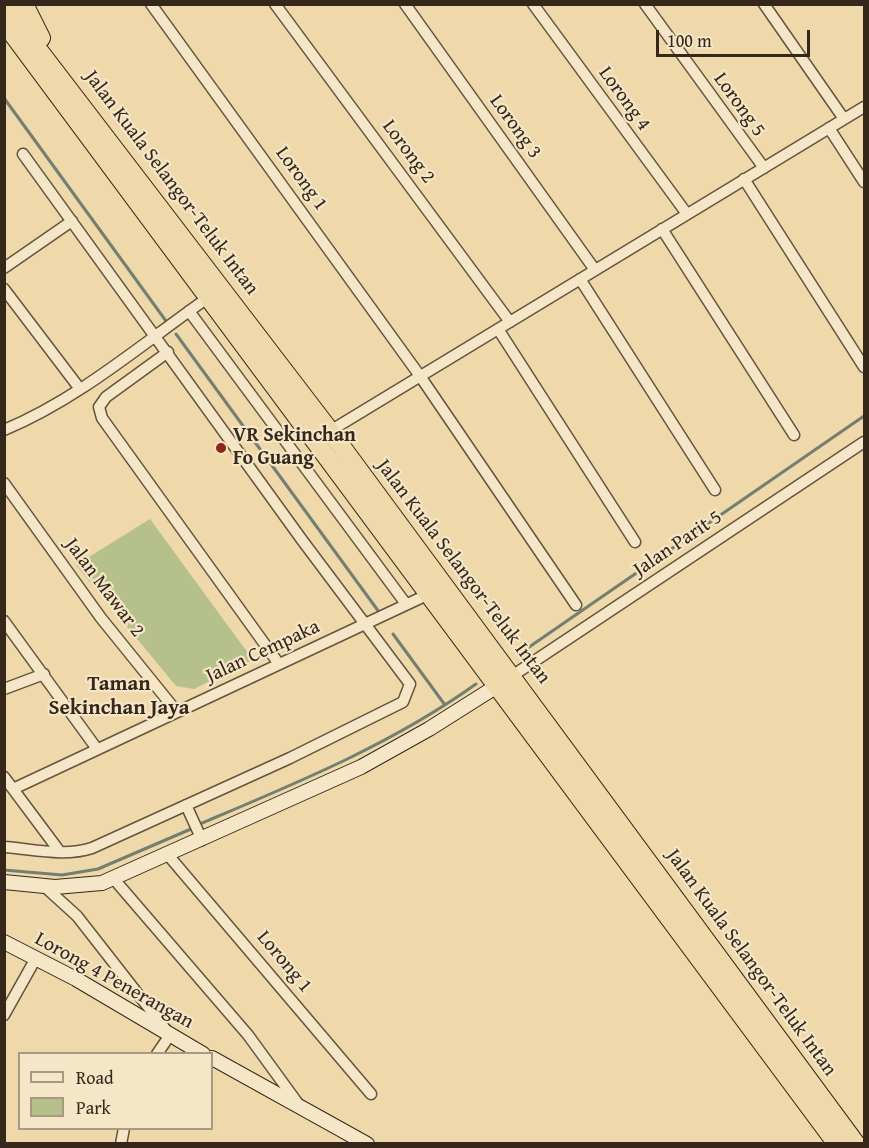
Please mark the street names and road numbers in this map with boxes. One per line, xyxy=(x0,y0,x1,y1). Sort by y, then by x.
street label: Lorong 4 xyxy=(593,62,655,136)
street label: Jalan Kuala Selangor-Teluk Intan xyxy=(79,66,263,300)
street label: Lorong 5 xyxy=(708,68,770,142)
street label: Lorong 3 xyxy=(484,90,546,164)
street label: Lorong 2 xyxy=(376,116,440,188)
street label: Lorong 1 xyxy=(270,142,332,216)
street label: Jalan Kuala Selangor-Teluk Intan xyxy=(371,455,555,689)
street label: Jalan Parit 5 xyxy=(629,506,727,582)
street label: Jalan Mawar 2 xyxy=(59,534,149,642)
street label: Jalan Cempaka xyxy=(202,615,324,689)
street label: Jalan Kuala Selangor-Teluk Intan xyxy=(661,845,841,1081)
street label: Lorong 1 xyxy=(251,926,317,998)
street label: Lorong 4 Penerangan xyxy=(30,927,198,1035)

